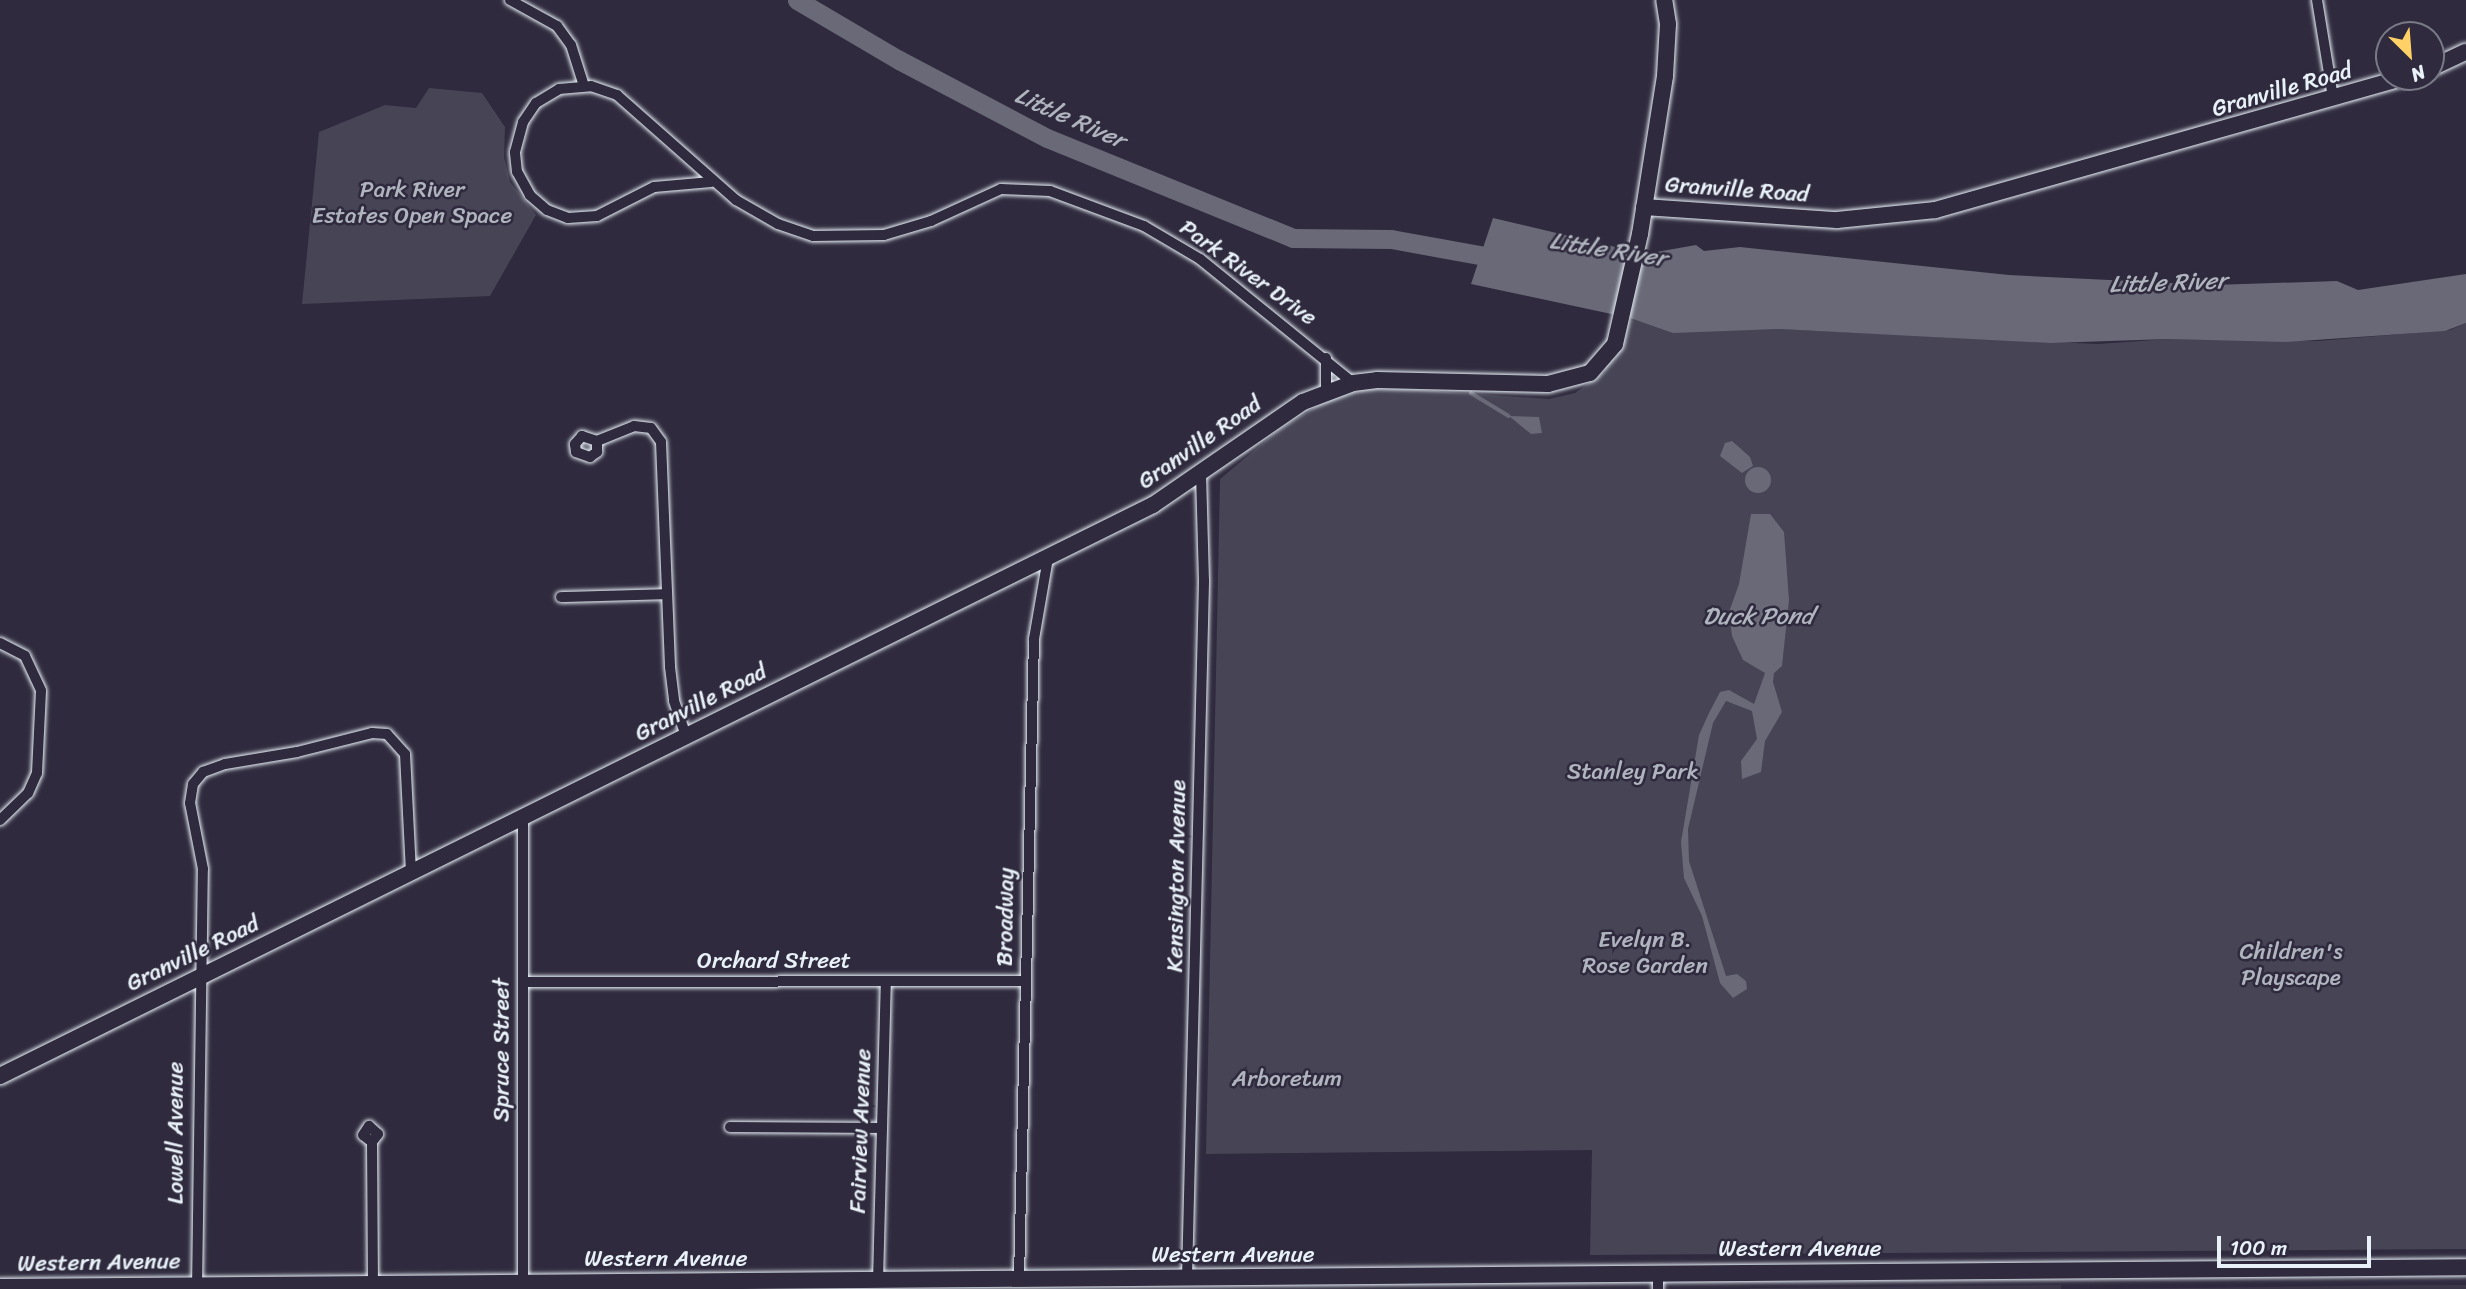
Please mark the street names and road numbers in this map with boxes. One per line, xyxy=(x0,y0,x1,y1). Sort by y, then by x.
street label: Granville Road xyxy=(2209,57,2355,123)
street label: Granville Road xyxy=(1664,171,1810,209)
street label: Park River Drive xyxy=(1174,214,1322,332)
street label: Granville Road xyxy=(1133,390,1267,496)
street label: Granville Road xyxy=(630,658,772,748)
street label: Kensington Avenue xyxy=(1162,779,1192,973)
street label: Broadway xyxy=(991,867,1021,967)
street label: Granville Road xyxy=(122,910,264,998)
street label: Orchard Street xyxy=(697,947,851,975)
street label: Spruce Street xyxy=(488,978,516,1122)
street label: Fairview Avenue xyxy=(844,1049,878,1213)
street label: Lowell Avenue xyxy=(162,1062,190,1204)
street label: Western Avenue xyxy=(1718,1235,1882,1263)
street label: Western Avenue xyxy=(1151,1241,1315,1269)
street label: Western Avenue xyxy=(584,1245,748,1273)
street label: Western Avenue xyxy=(17,1248,181,1278)

